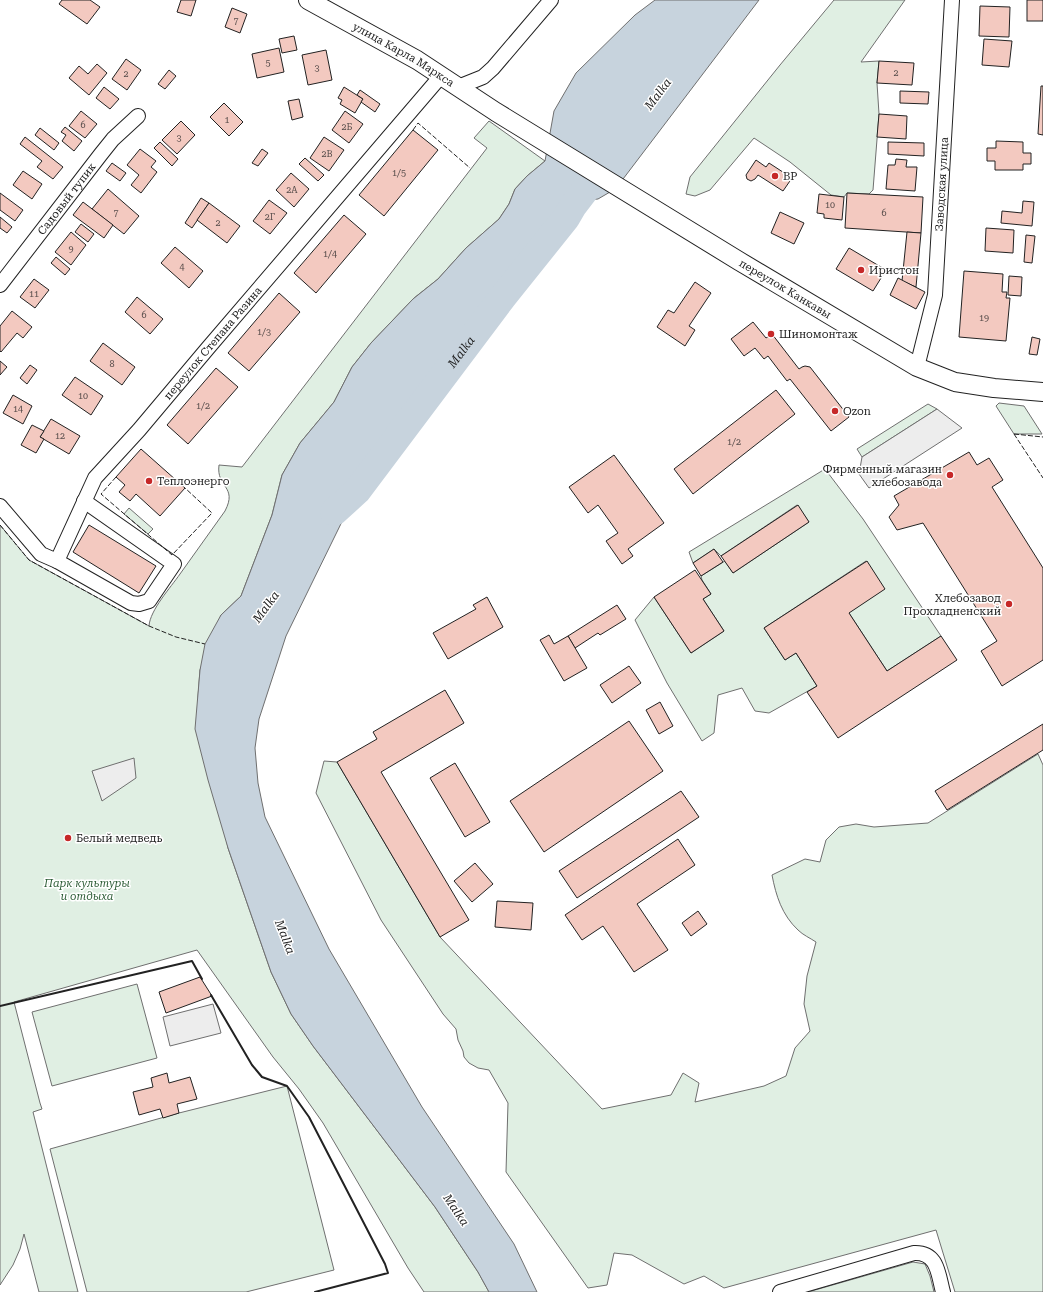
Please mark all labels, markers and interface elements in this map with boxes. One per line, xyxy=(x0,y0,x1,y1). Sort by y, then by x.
house number: 7 xyxy=(233,16,239,26)
street label: улица Карла Маркса xyxy=(350,20,456,90)
house number: 5 xyxy=(265,58,271,68)
house number: 3 xyxy=(314,63,320,73)
house number: 2 xyxy=(893,68,899,78)
house number: 2 xyxy=(123,69,129,79)
water label: Malka xyxy=(641,76,674,113)
house number: 1 xyxy=(224,115,230,125)
house number: 6 xyxy=(80,120,86,130)
house number: 2Б xyxy=(342,122,353,132)
house number: 3 xyxy=(176,133,182,143)
street label: Заводская улица xyxy=(933,137,951,232)
house number: 2В xyxy=(321,149,333,159)
street label: Садовый тупик xyxy=(35,160,99,238)
house number: 1/5 xyxy=(392,168,406,178)
place label: BP xyxy=(783,170,797,183)
marker: BP xyxy=(770,171,780,181)
house number: 2А xyxy=(286,185,298,195)
house number: 10 xyxy=(825,200,835,210)
house number: 7 xyxy=(113,208,119,218)
house number: 6 xyxy=(881,208,887,218)
house number: 2Г xyxy=(265,212,275,222)
house number: 2 xyxy=(215,218,221,228)
house number: 9 xyxy=(68,244,74,254)
house number: 1/4 xyxy=(323,249,337,259)
street label: переулок Канкавы xyxy=(737,257,833,321)
house number: 4 xyxy=(179,262,185,272)
place label: Иристон xyxy=(869,264,919,277)
marker: Иристон xyxy=(856,265,866,275)
street label: переулок Степана Разина xyxy=(161,284,265,402)
house number: 11 xyxy=(29,289,39,299)
house number: 6 xyxy=(141,310,147,320)
house number: 19 xyxy=(979,313,989,323)
house number: 1/3 xyxy=(257,327,271,337)
place label: Шиномонтаж xyxy=(779,328,858,341)
marker: Шиномонтаж xyxy=(766,329,776,339)
water label: Malka xyxy=(444,334,478,371)
house number: 8 xyxy=(109,359,115,369)
house number: 10 xyxy=(78,391,88,401)
house number: 1/2 xyxy=(196,401,210,411)
house number: 14 xyxy=(13,404,23,414)
place label: Ozon xyxy=(843,405,871,418)
marker: Ozon xyxy=(830,406,840,416)
house number: 12 xyxy=(55,431,65,441)
house number: 1/2 xyxy=(727,437,741,447)
place label: Фирменный магазин хлебозавода xyxy=(823,463,942,489)
marker: Фирменный магазин хлебозавода xyxy=(945,470,955,480)
place label: Теплоэнерго xyxy=(157,475,230,488)
marker: Теплоэнерго xyxy=(144,476,154,486)
water label: Malka xyxy=(249,588,282,626)
place label: Хлебозавод Прохладненский xyxy=(903,592,1001,618)
marker: Хлебозавод Прохладненский xyxy=(1004,599,1014,609)
place label: Белый медведь xyxy=(76,832,162,845)
marker: Белый медведь xyxy=(63,833,73,843)
park label: Парк культуры и отдыха xyxy=(43,877,130,903)
water label: Malka xyxy=(272,917,298,956)
water label: Malka xyxy=(440,1190,472,1229)

